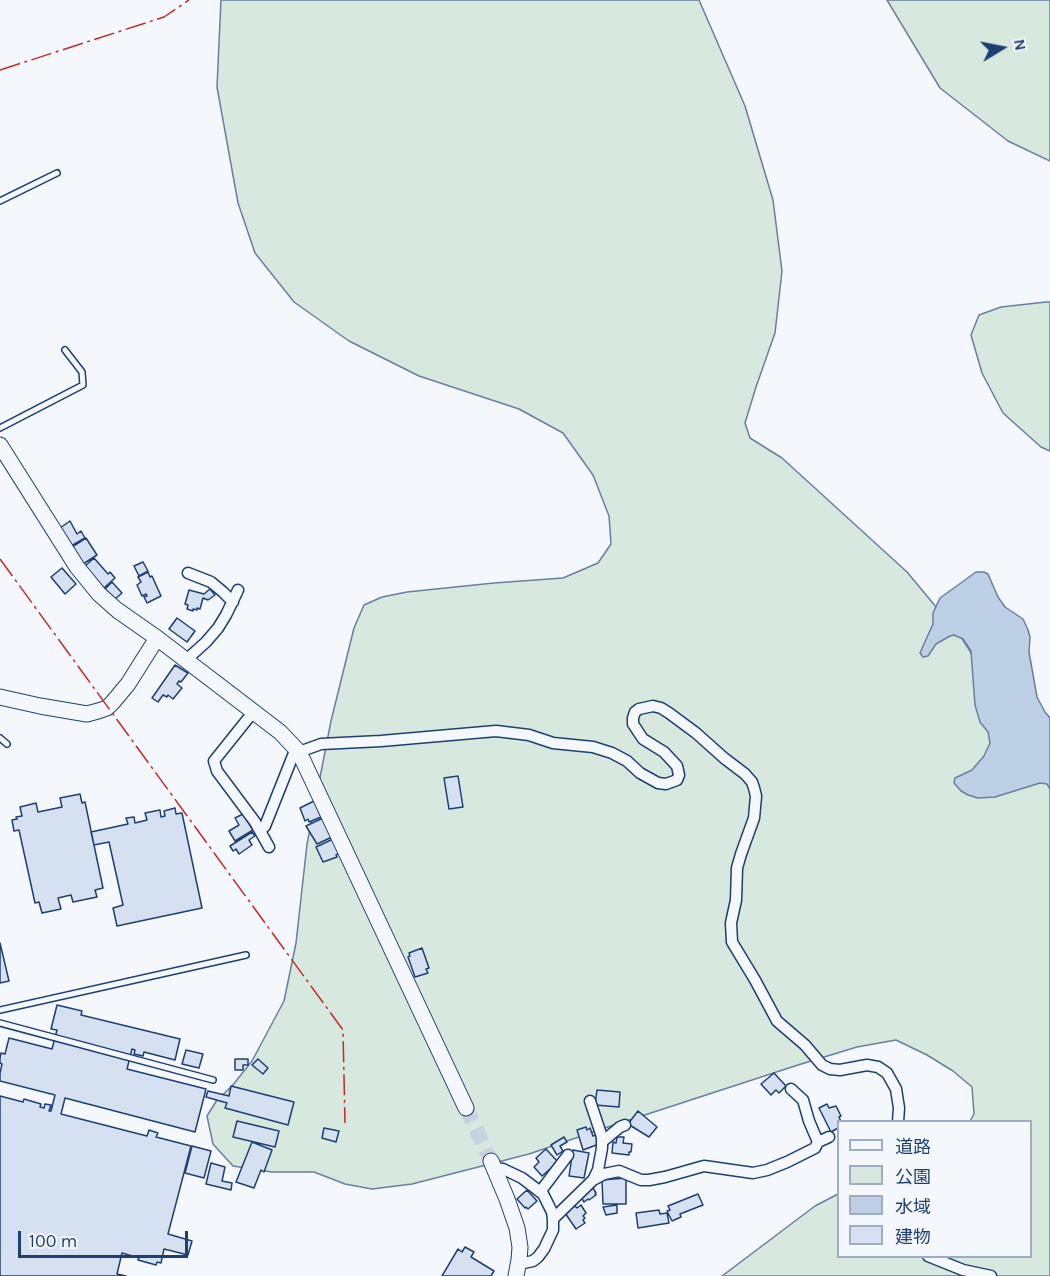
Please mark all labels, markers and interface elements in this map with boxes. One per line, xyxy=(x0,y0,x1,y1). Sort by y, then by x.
north arrow xyxy=(972,18,1032,78)
text: N xyxy=(1010,37,1031,52)
legend xyxy=(837,1120,1032,1258)
text: 道路 xyxy=(895,1136,931,1158)
text: 公園 xyxy=(895,1166,931,1188)
text: 水域 xyxy=(895,1196,931,1218)
scale bar xyxy=(21,1219,190,1257)
text: 建物 xyxy=(895,1226,931,1248)
text: 100 m xyxy=(29,1230,77,1252)

